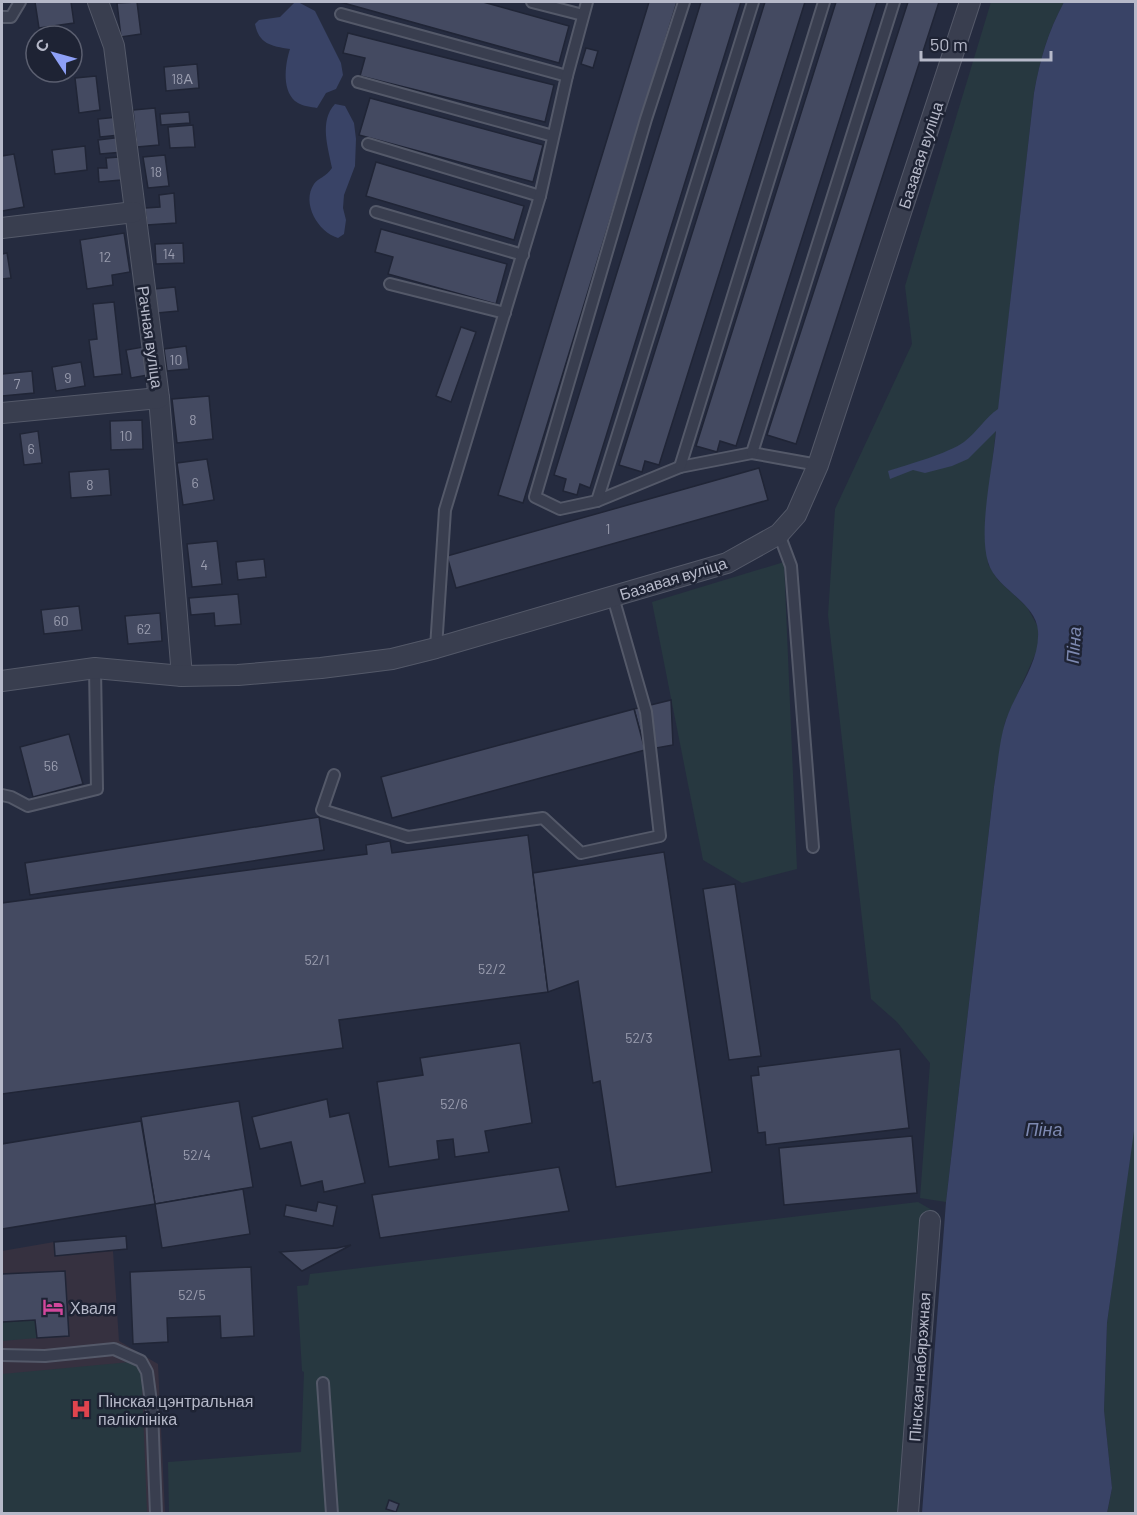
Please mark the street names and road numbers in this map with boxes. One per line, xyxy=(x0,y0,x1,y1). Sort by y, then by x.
street label: Базавая вуліца xyxy=(894,99,946,211)
street label: Рачная вуліца xyxy=(134,284,168,390)
street label: Базавая вуліца xyxy=(617,553,729,603)
street label: Пінская набярэжная xyxy=(904,1292,934,1442)

